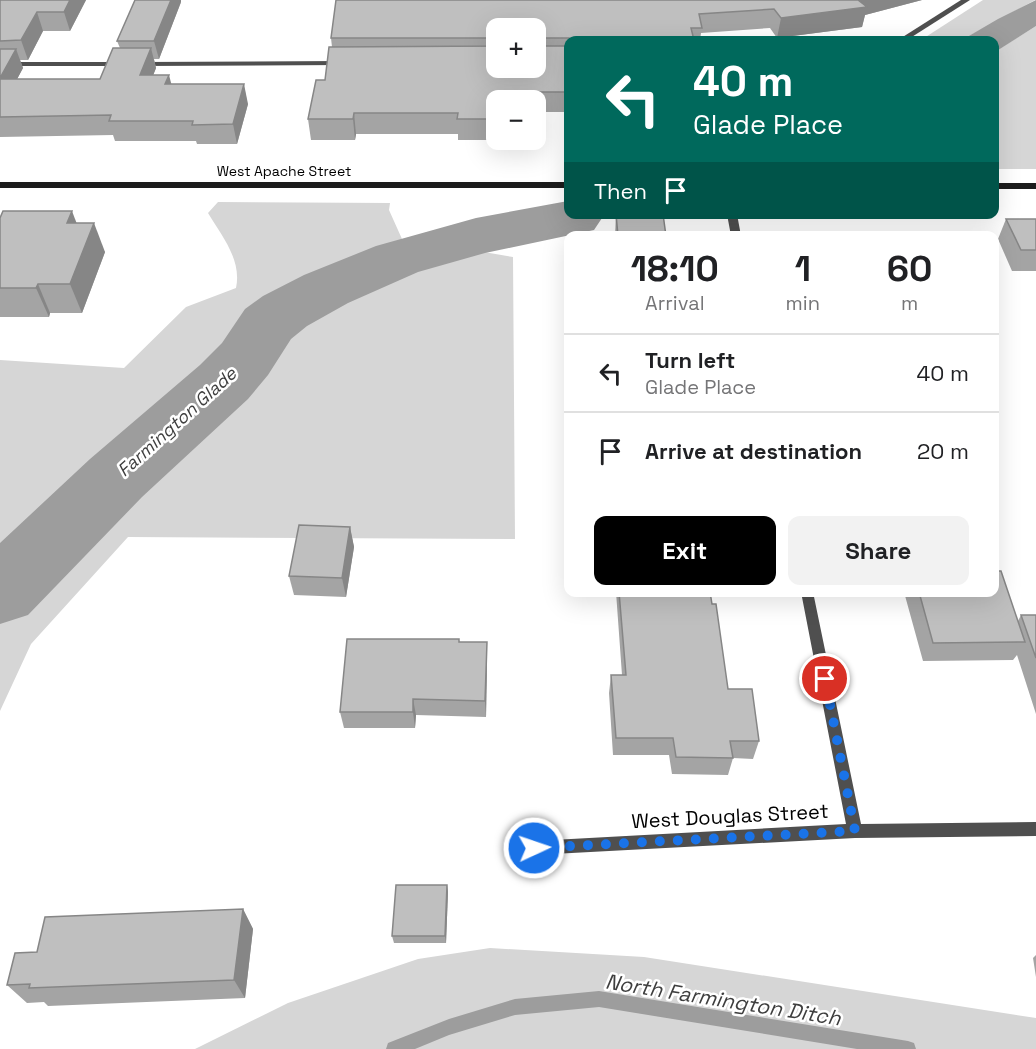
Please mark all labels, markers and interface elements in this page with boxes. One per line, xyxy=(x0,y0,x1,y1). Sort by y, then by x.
map controls xyxy=(486,18,546,150)
button: + xyxy=(486,18,546,78)
text: 40 m xyxy=(693,55,793,108)
icon: left xyxy=(594,60,672,138)
button: − xyxy=(486,90,546,150)
text: Glade Place xyxy=(693,107,843,142)
street label: West Apache Street xyxy=(217,162,351,180)
icon: arrive xyxy=(659,174,692,207)
text: Then xyxy=(594,177,647,205)
text: 18:10 xyxy=(631,246,719,292)
text: 1 xyxy=(795,246,811,292)
text: 60 xyxy=(887,246,932,292)
text: Arrival xyxy=(645,290,705,316)
text: min xyxy=(786,290,820,316)
text: m xyxy=(901,290,918,316)
text: Turn left xyxy=(645,346,735,374)
icon: left xyxy=(594,357,627,390)
text: 40 m xyxy=(917,359,969,387)
water label: Farmington Glade xyxy=(112,361,242,481)
text: Glade Place xyxy=(645,374,756,400)
icon: arrive xyxy=(594,435,627,468)
text: Arrive at destination xyxy=(645,437,862,465)
text: 20 m xyxy=(917,437,969,465)
button: Exit xyxy=(594,516,776,585)
button: Share xyxy=(788,516,969,585)
pin xyxy=(799,653,850,704)
icon: arrive xyxy=(808,662,841,695)
street label: West Douglas Street xyxy=(631,798,829,834)
position arrow xyxy=(502,816,566,880)
water label: North Farmington Ditch xyxy=(604,968,844,1032)

